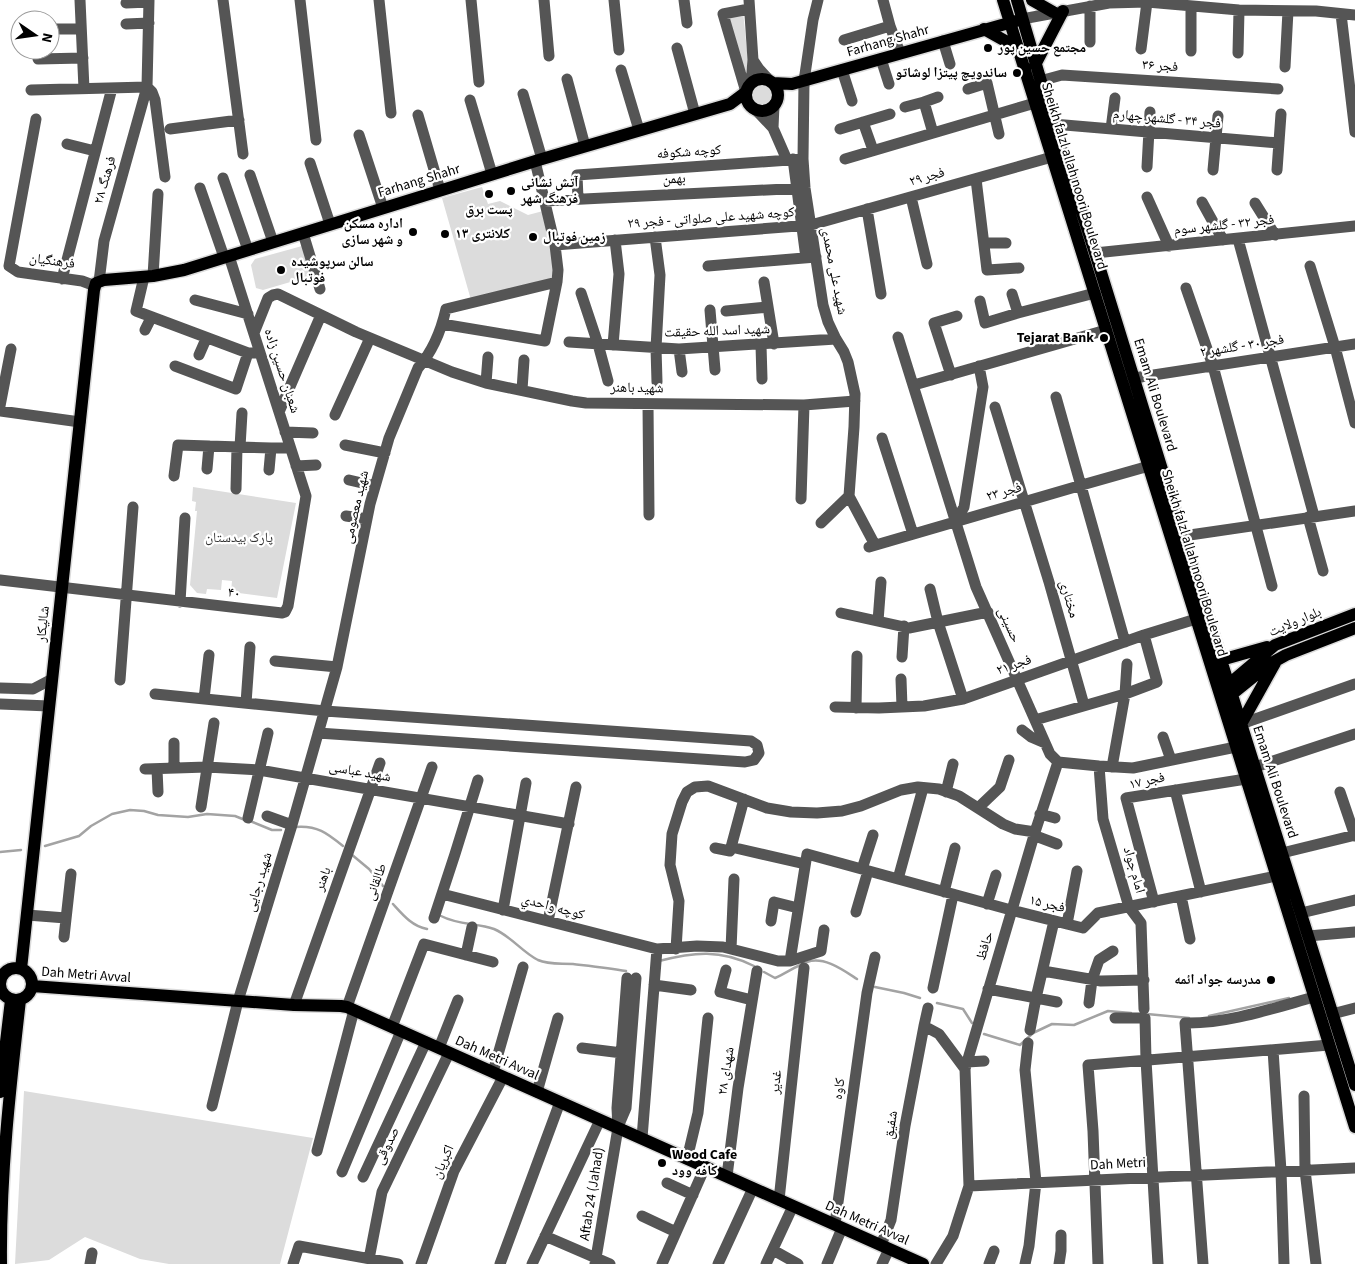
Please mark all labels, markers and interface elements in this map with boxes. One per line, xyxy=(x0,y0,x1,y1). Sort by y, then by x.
north arrow xyxy=(10,10,60,60)
street label: Farhang Shahr xyxy=(844,20,932,62)
text: N xyxy=(36,31,57,44)
place label: مجتمع حسین پور xyxy=(997,38,1086,58)
marker: مجتمع حسین پور xyxy=(982,42,994,54)
street label: فجر ۳۶ xyxy=(1141,55,1179,77)
place label: ساندویچ پیتزا لوشاتو xyxy=(895,63,1007,83)
marker: ساندویچ پیتزا لوشاتو xyxy=(1011,67,1023,79)
street label: Sheikh falzl allah noori Boulevard xyxy=(1036,80,1112,272)
street label: فجر ۳۴ - گلشهر چهارم xyxy=(1112,104,1222,134)
street label: کوچه شکوفه xyxy=(656,140,722,164)
street label: فرهنگ ۲۸ xyxy=(89,154,121,206)
street label: Farhang Shahr xyxy=(375,159,463,203)
street label: فجر ۲۹ xyxy=(907,162,947,192)
street label: بهمن xyxy=(662,168,686,190)
place label: آتش نشانی فرهنگ شهر xyxy=(520,173,578,209)
marker: آتش نشانی فرهنگ شهر xyxy=(505,185,517,197)
marker: پست برق xyxy=(483,188,495,200)
place label: پست برق xyxy=(465,200,513,220)
street label: کوچه شهید علی صلواتی - فجر ۲۹ xyxy=(627,202,795,234)
street label: فجر ۳۲ - گلشهر سوم xyxy=(1173,210,1275,240)
place label: اداره مسکن و شهر سازی xyxy=(342,214,403,250)
place label: کلانتری ۱۳ xyxy=(455,224,510,244)
marker: اداره مسکن و شهر سازی xyxy=(407,226,419,238)
street label: شهید علی محمدی xyxy=(816,226,852,316)
place label: زمین فوتبال xyxy=(543,227,605,247)
marker: کلانتری ۱۳ xyxy=(439,228,451,240)
marker: زمین فوتبال xyxy=(527,231,539,243)
street label: فرهنگیان xyxy=(28,248,76,274)
place label: سالن سرپوشیده فوتبال xyxy=(291,252,374,288)
marker: سالن سرپوشیده فوتبال xyxy=(275,264,287,276)
street label: شهید اسد الله حقیقت xyxy=(664,319,770,343)
street label: شعبان حسین زاده xyxy=(259,326,305,416)
place label: Tejarat Bank xyxy=(1017,328,1094,348)
street label: فجر ۳۰ - گلشهر ۲ xyxy=(1199,329,1286,363)
marker: Tejarat Bank xyxy=(1098,332,1110,344)
street label: Emam Ali Boulevard xyxy=(1128,336,1182,454)
street label: شهید باهنر xyxy=(609,378,664,398)
street label: Sheikh falzl allah noori Boulevard xyxy=(1156,467,1232,659)
street label: شهید معصومی xyxy=(338,468,374,546)
street label: فجر ۲۳ xyxy=(984,477,1024,507)
park label: پارک بیدستان xyxy=(205,528,273,548)
street label: مختاری xyxy=(1054,578,1084,620)
street label: ۴۰ xyxy=(227,582,241,604)
street label: بلوار ولایت xyxy=(1266,602,1325,642)
street label: حسینی xyxy=(992,604,1026,646)
street label: شالیکار xyxy=(31,605,55,644)
street label: فجر ۲۱ xyxy=(994,650,1034,680)
street label: Emam Ali Boulevard xyxy=(1247,723,1303,841)
street label: شهید عباسی xyxy=(327,757,393,787)
street label: فجر ۱۷ xyxy=(1127,767,1167,795)
street label: امام جواد xyxy=(1118,844,1150,896)
street label: شهید رجایی xyxy=(240,850,278,914)
street label: طالقانی xyxy=(360,861,392,903)
street label: باهنر xyxy=(309,864,337,895)
street label: كوچه واحدي xyxy=(519,889,587,926)
street label: فجر ۱۵ xyxy=(1027,890,1067,918)
street label: حافظ xyxy=(971,929,999,963)
street label: Dah Metri Avval xyxy=(40,962,132,988)
place label: مدرسه جواد ائمه xyxy=(1174,970,1261,990)
marker: مدرسه جواد ائمه xyxy=(1265,974,1277,986)
street label: Dah Metri Avval xyxy=(452,1031,542,1086)
street label: شهدای ۲۸ xyxy=(712,1045,740,1097)
street label: غدیر xyxy=(765,1069,787,1096)
street label: کاوه xyxy=(828,1077,850,1101)
street label: شفیق xyxy=(879,1109,903,1141)
street label: صدوقی xyxy=(369,1124,405,1168)
street label: اکبریان xyxy=(427,1142,459,1182)
place label: Wood Cafe کافه وود xyxy=(672,1145,737,1181)
street label: Aftab 24 (Jahad) xyxy=(575,1146,609,1242)
street label: Dah Metri xyxy=(1089,1153,1147,1175)
marker: Wood Cafe کافه وود xyxy=(656,1157,668,1169)
street label: Dah Metri Avval xyxy=(822,1196,912,1251)

